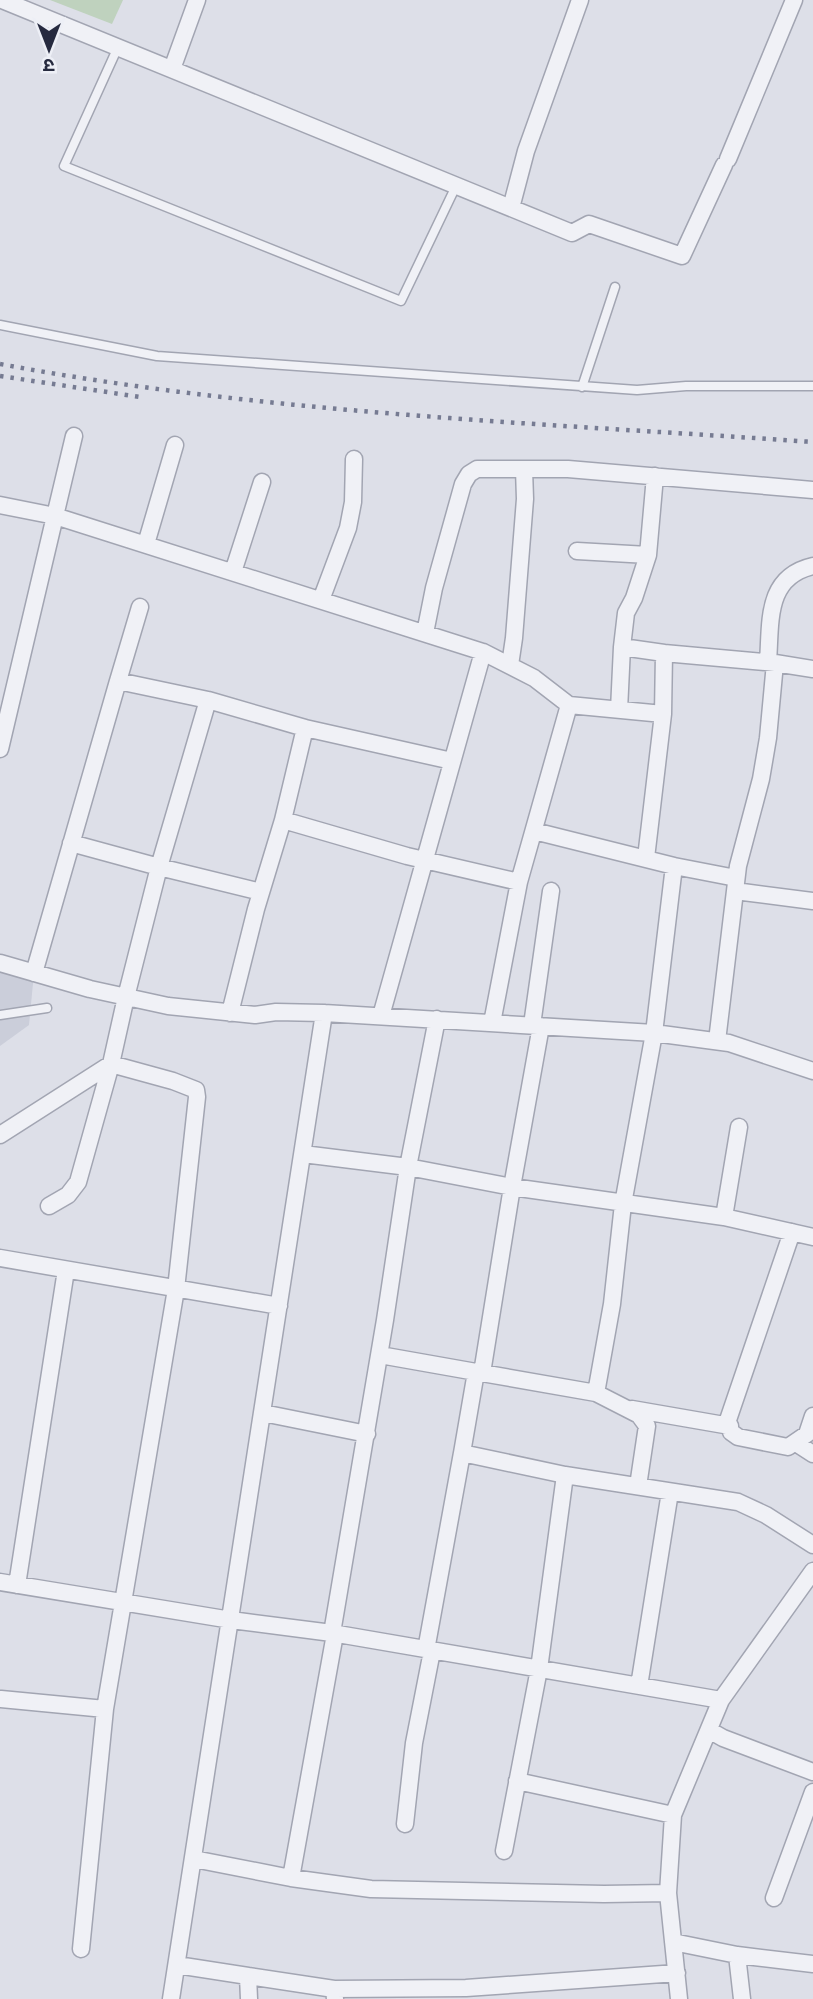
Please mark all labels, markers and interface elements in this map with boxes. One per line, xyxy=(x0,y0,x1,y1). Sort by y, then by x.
north arrow xyxy=(14,14,84,84)
text: उ xyxy=(43,54,55,78)

